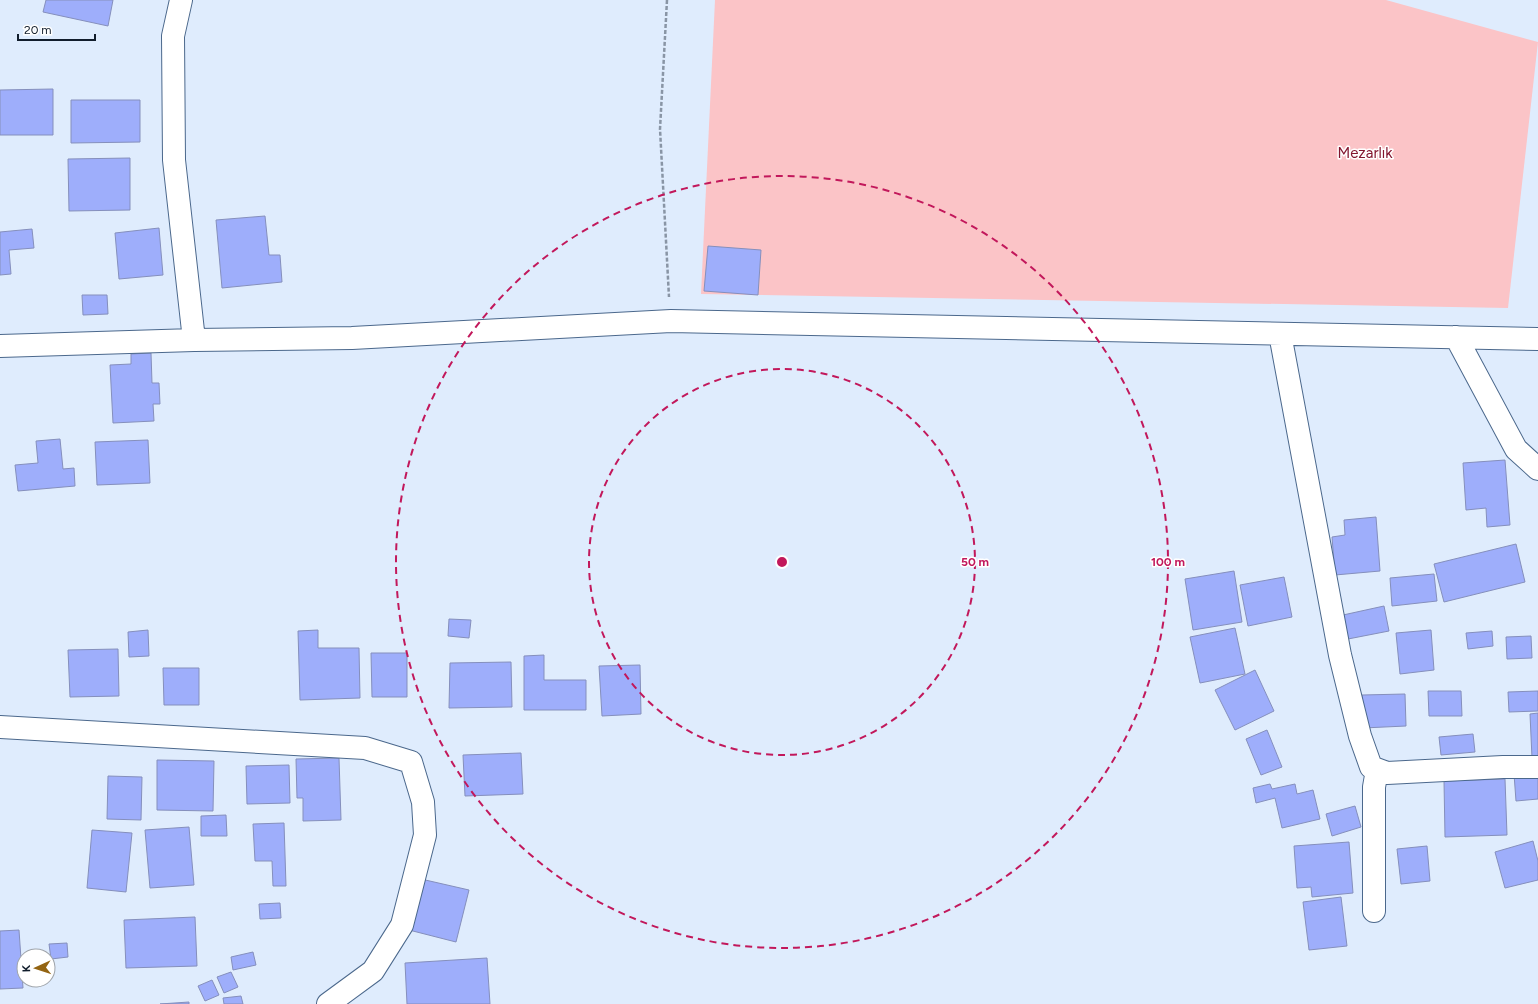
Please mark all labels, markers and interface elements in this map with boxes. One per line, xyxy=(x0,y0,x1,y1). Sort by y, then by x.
scale bar xyxy=(18,16,95,42)
text: 20 m xyxy=(24,23,52,37)
park label: Mezarlık xyxy=(1337,144,1393,162)
centre of rings xyxy=(775,555,789,569)
text: 50 m xyxy=(961,555,989,569)
text: 100 m xyxy=(1151,555,1185,569)
north arrow xyxy=(16,948,56,988)
text: K xyxy=(20,964,33,972)

